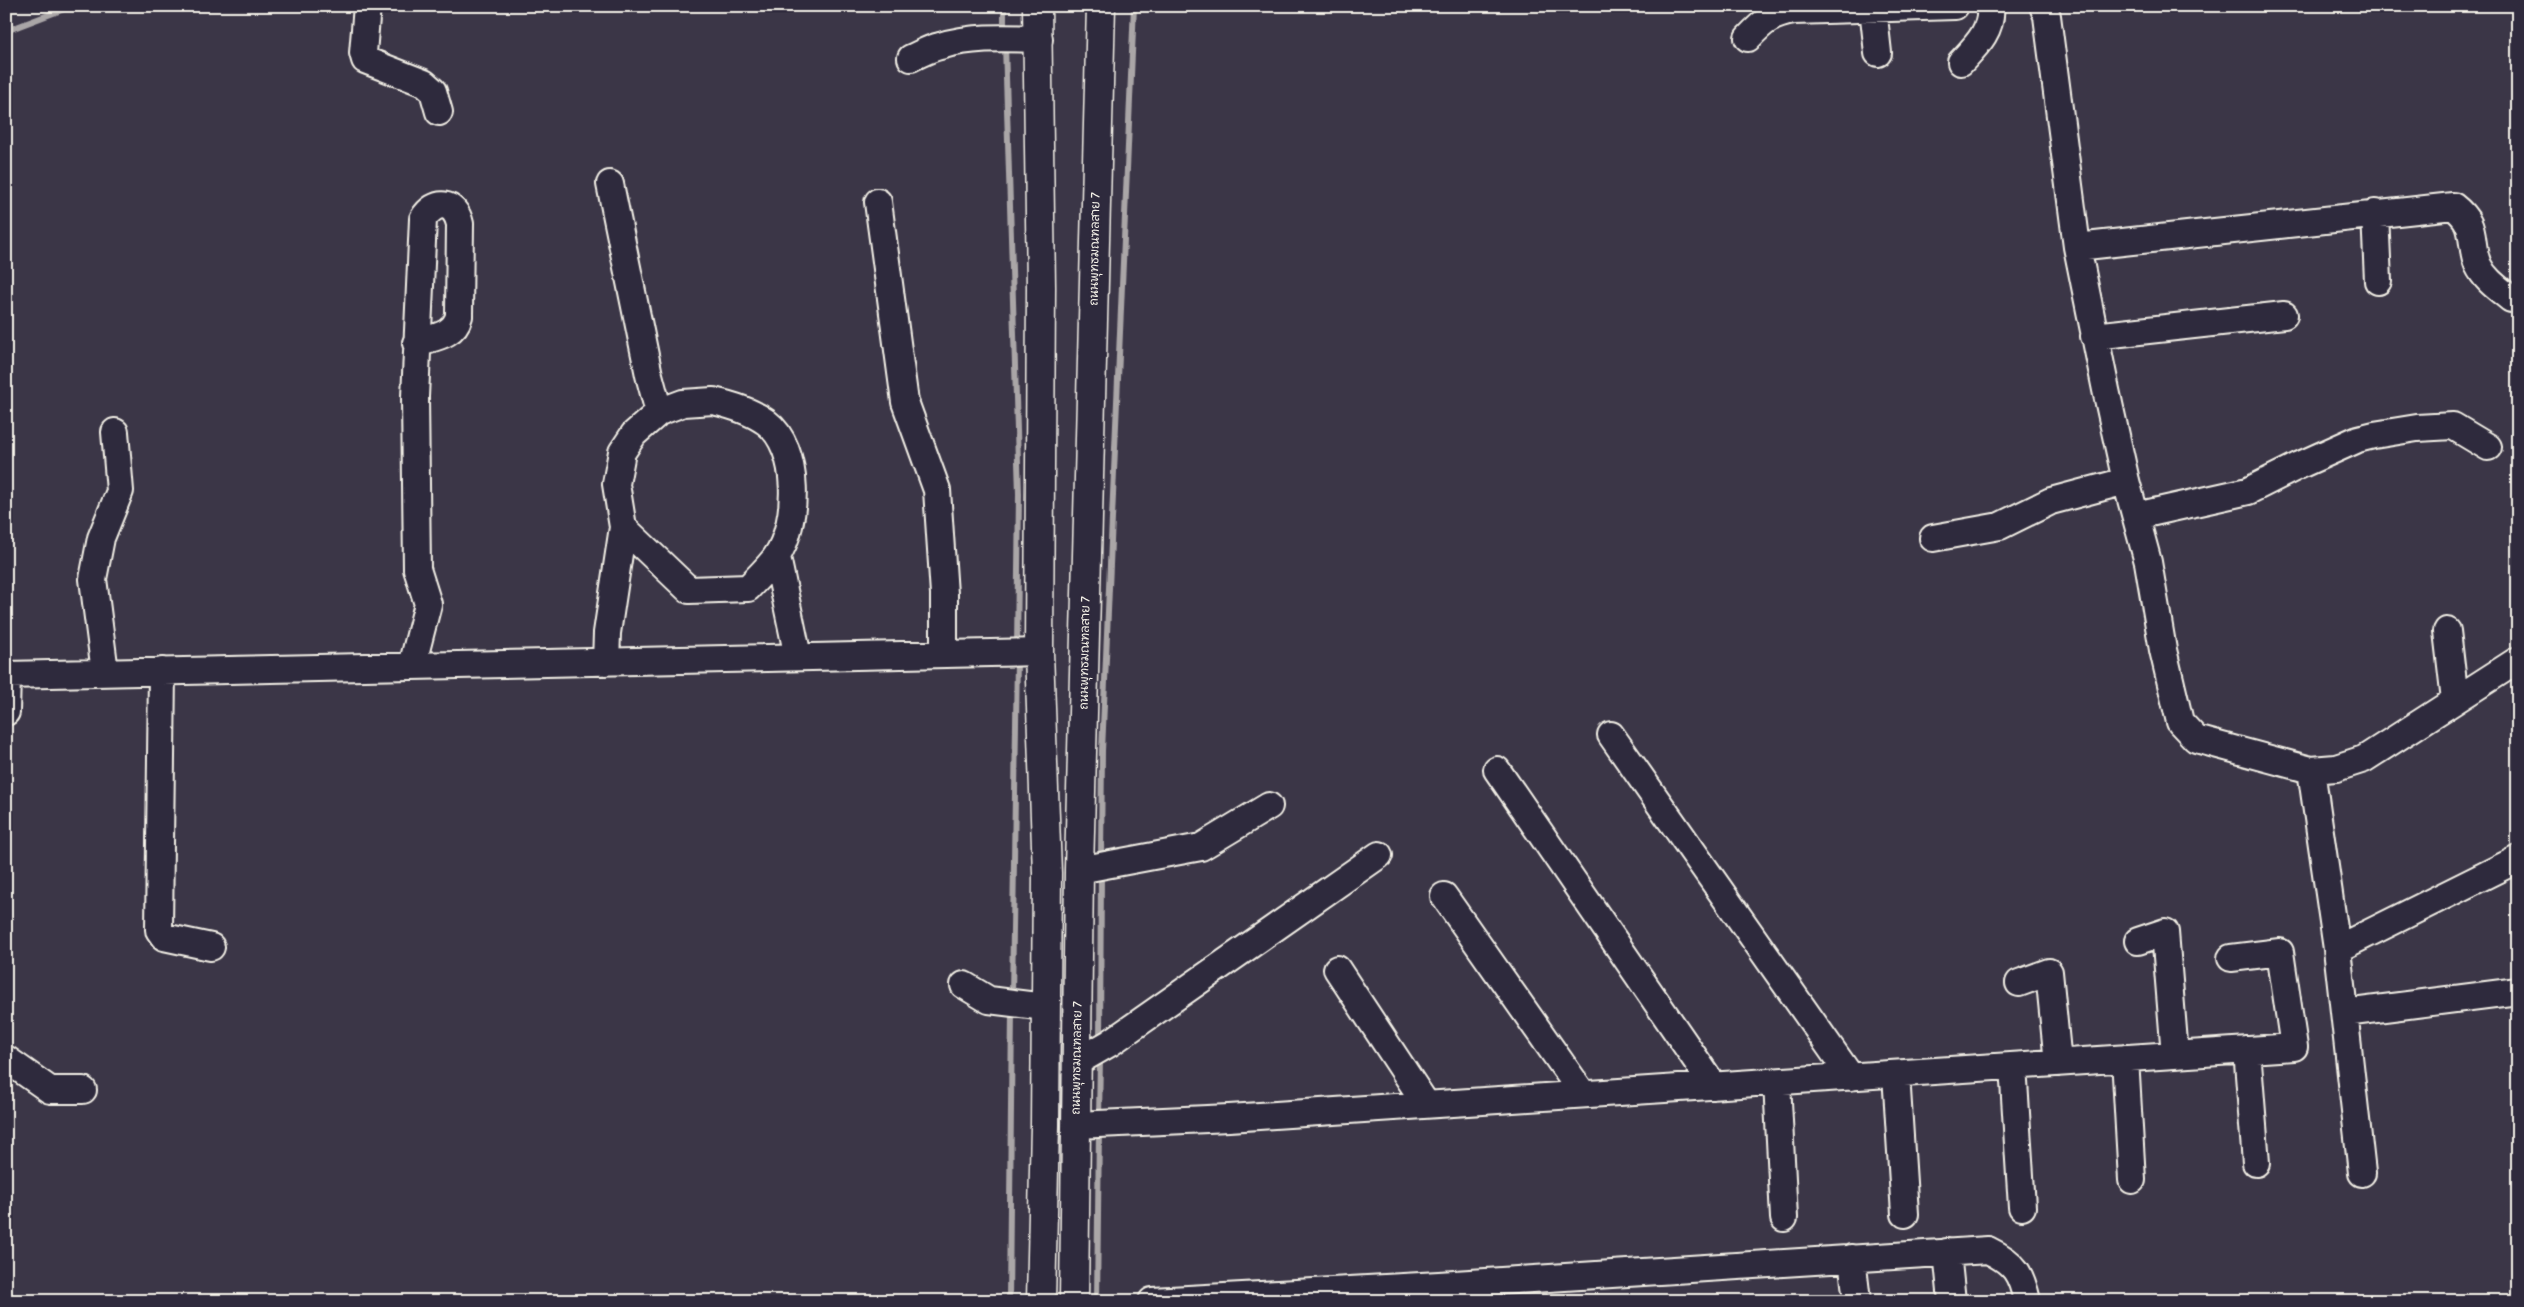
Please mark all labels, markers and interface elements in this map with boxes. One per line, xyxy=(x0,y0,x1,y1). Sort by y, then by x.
street label: ถนนพุทธมณฑลสาย 7 xyxy=(1087,192,1104,306)
street label: ถนนพุทธมณฑลสาย 7 xyxy=(1077,596,1094,710)
street label: ถนนพุทธมณฑลสาย 7 xyxy=(1069,1001,1086,1115)

